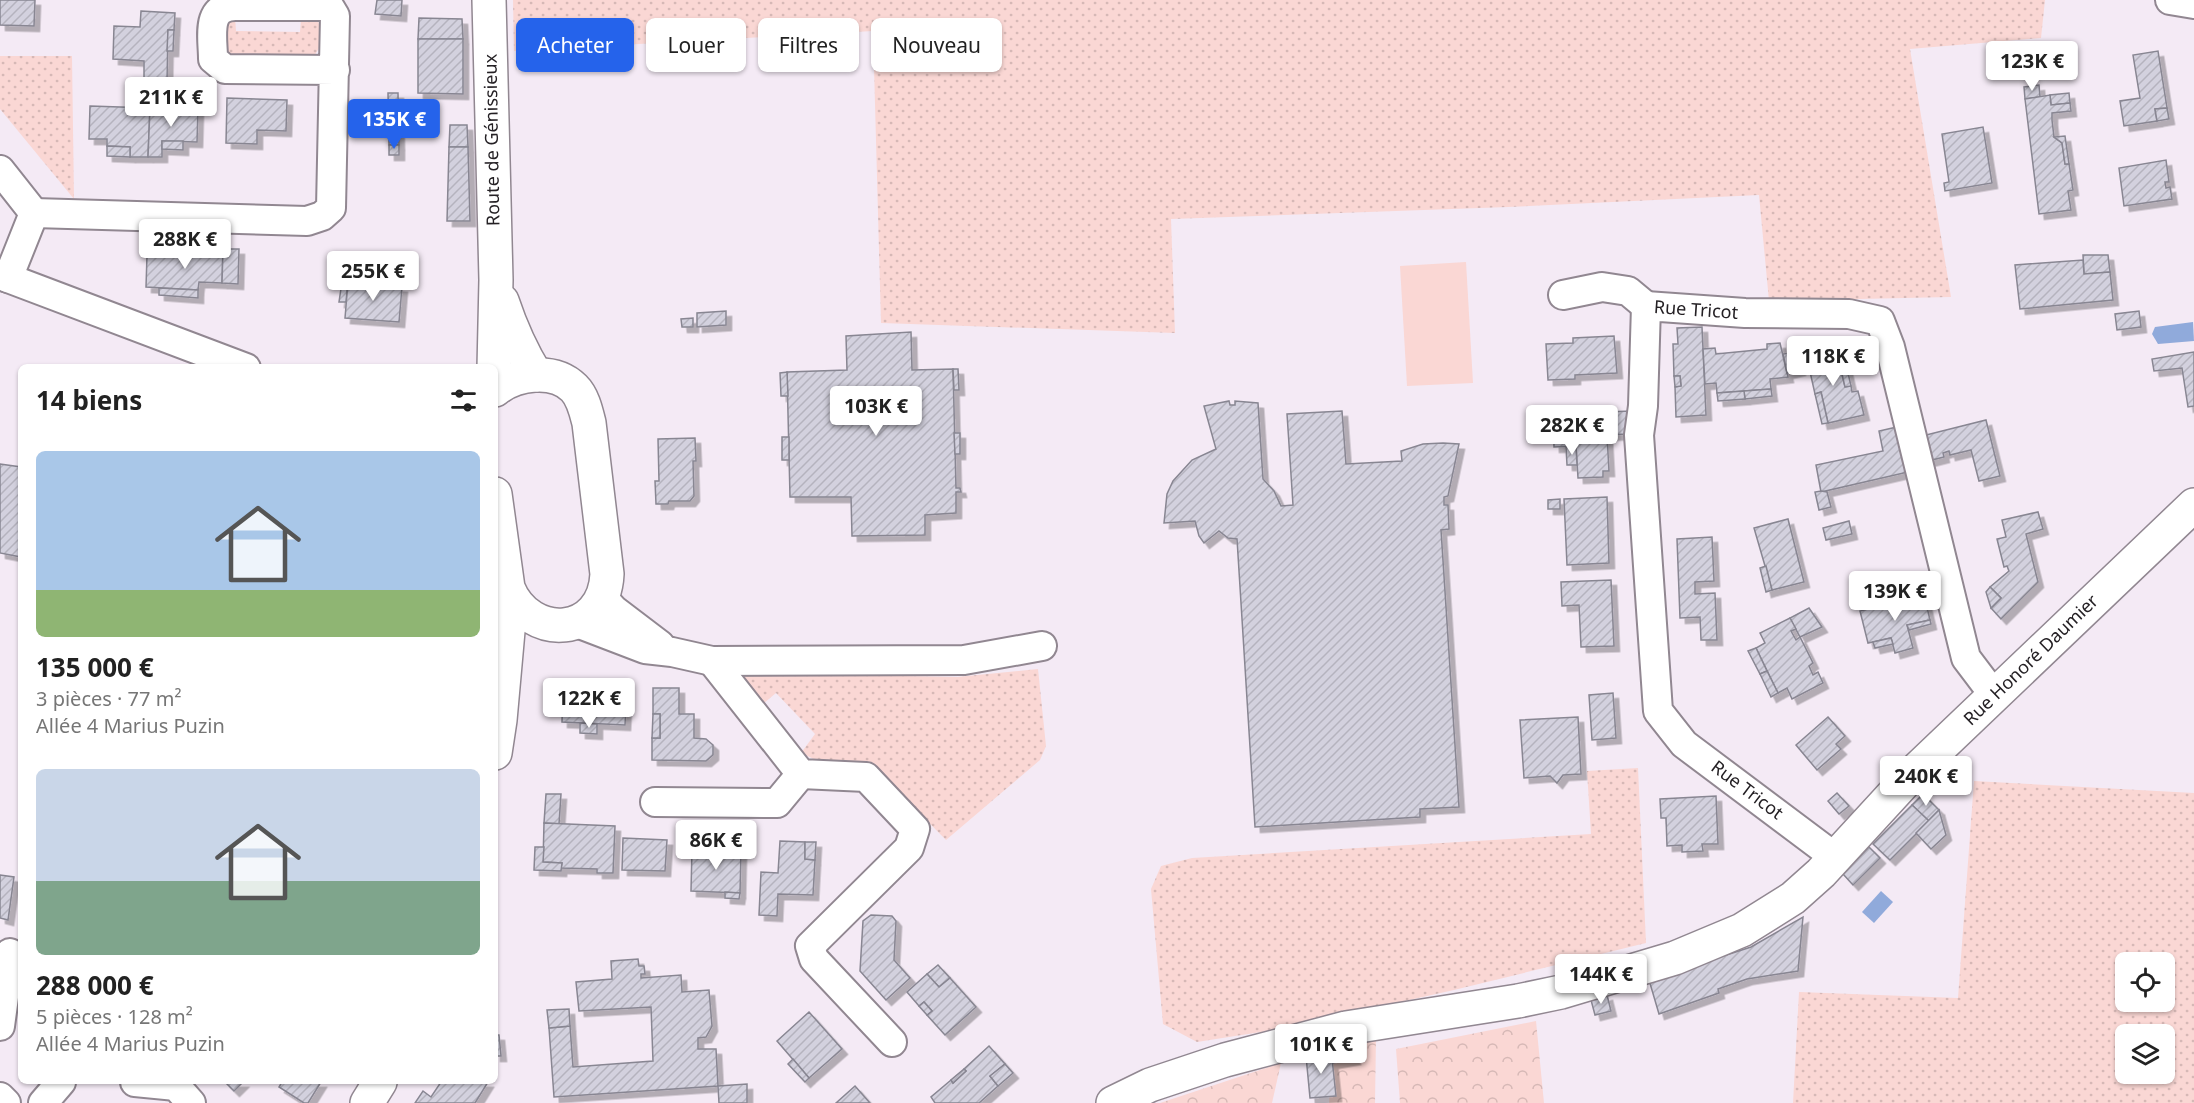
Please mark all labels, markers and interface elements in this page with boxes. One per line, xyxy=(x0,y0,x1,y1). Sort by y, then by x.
chip: Acheter xyxy=(516,18,634,72)
chip: Louer xyxy=(646,18,746,72)
chip: Filtres xyxy=(758,18,859,72)
chip: Nouveau xyxy=(871,18,1002,72)
pin: 123K € xyxy=(1983,41,2081,92)
text: 123K € xyxy=(2000,47,2064,74)
street label: Route de Génissieux xyxy=(477,53,505,226)
pin: 211K € xyxy=(122,77,220,128)
text: 211K € xyxy=(139,83,203,110)
pin: 135K € xyxy=(345,99,443,150)
text: 135K € xyxy=(362,105,426,132)
pin: 288K € xyxy=(136,219,234,270)
text: 288K € xyxy=(153,225,217,252)
pin: 255K € xyxy=(324,251,422,302)
text: 255K € xyxy=(341,257,405,284)
street label: Rue Tricot xyxy=(1653,294,1739,324)
pin: 118K € xyxy=(1784,336,1882,387)
text: 118K € xyxy=(1801,342,1865,369)
text: 14 biens xyxy=(36,382,142,418)
icon: filters xyxy=(447,384,480,417)
pin: 103K € xyxy=(827,386,925,437)
text: 103K € xyxy=(844,392,908,419)
pin: 282K € xyxy=(1523,405,1621,456)
text: 282K € xyxy=(1540,411,1604,438)
icon: home xyxy=(204,490,312,598)
pin: 139K € xyxy=(1846,571,1944,622)
text: 139K € xyxy=(1863,577,1927,604)
street label: Rue Honoré Daumier xyxy=(1958,588,2103,730)
text: 135 000 € xyxy=(36,649,154,685)
pin: 122K € xyxy=(540,678,638,729)
text: 122K € xyxy=(557,684,621,711)
text: 3 pièces · 77 m² xyxy=(36,685,181,712)
text: Allée 4 Marius Puzin xyxy=(36,712,225,739)
street label: Rue Tricot xyxy=(1707,754,1789,824)
pin: 240K € xyxy=(1877,756,1975,807)
text: 240K € xyxy=(1894,762,1958,789)
icon: home xyxy=(204,808,312,916)
pin: 86K € xyxy=(674,820,758,871)
text: 86K € xyxy=(690,826,742,853)
map controls xyxy=(2115,952,2175,1084)
button: locate xyxy=(2115,952,2175,1012)
pin: 144K € xyxy=(1552,954,1650,1005)
text: 144K € xyxy=(1569,960,1633,987)
text: 288 000 € xyxy=(36,967,154,1003)
text: 5 pièces · 128 m² xyxy=(36,1003,193,1030)
pin: 101K € xyxy=(1272,1024,1370,1075)
button: layers xyxy=(2115,1024,2175,1084)
text: Allée 4 Marius Puzin xyxy=(36,1030,225,1057)
text: 101K € xyxy=(1289,1030,1353,1057)

